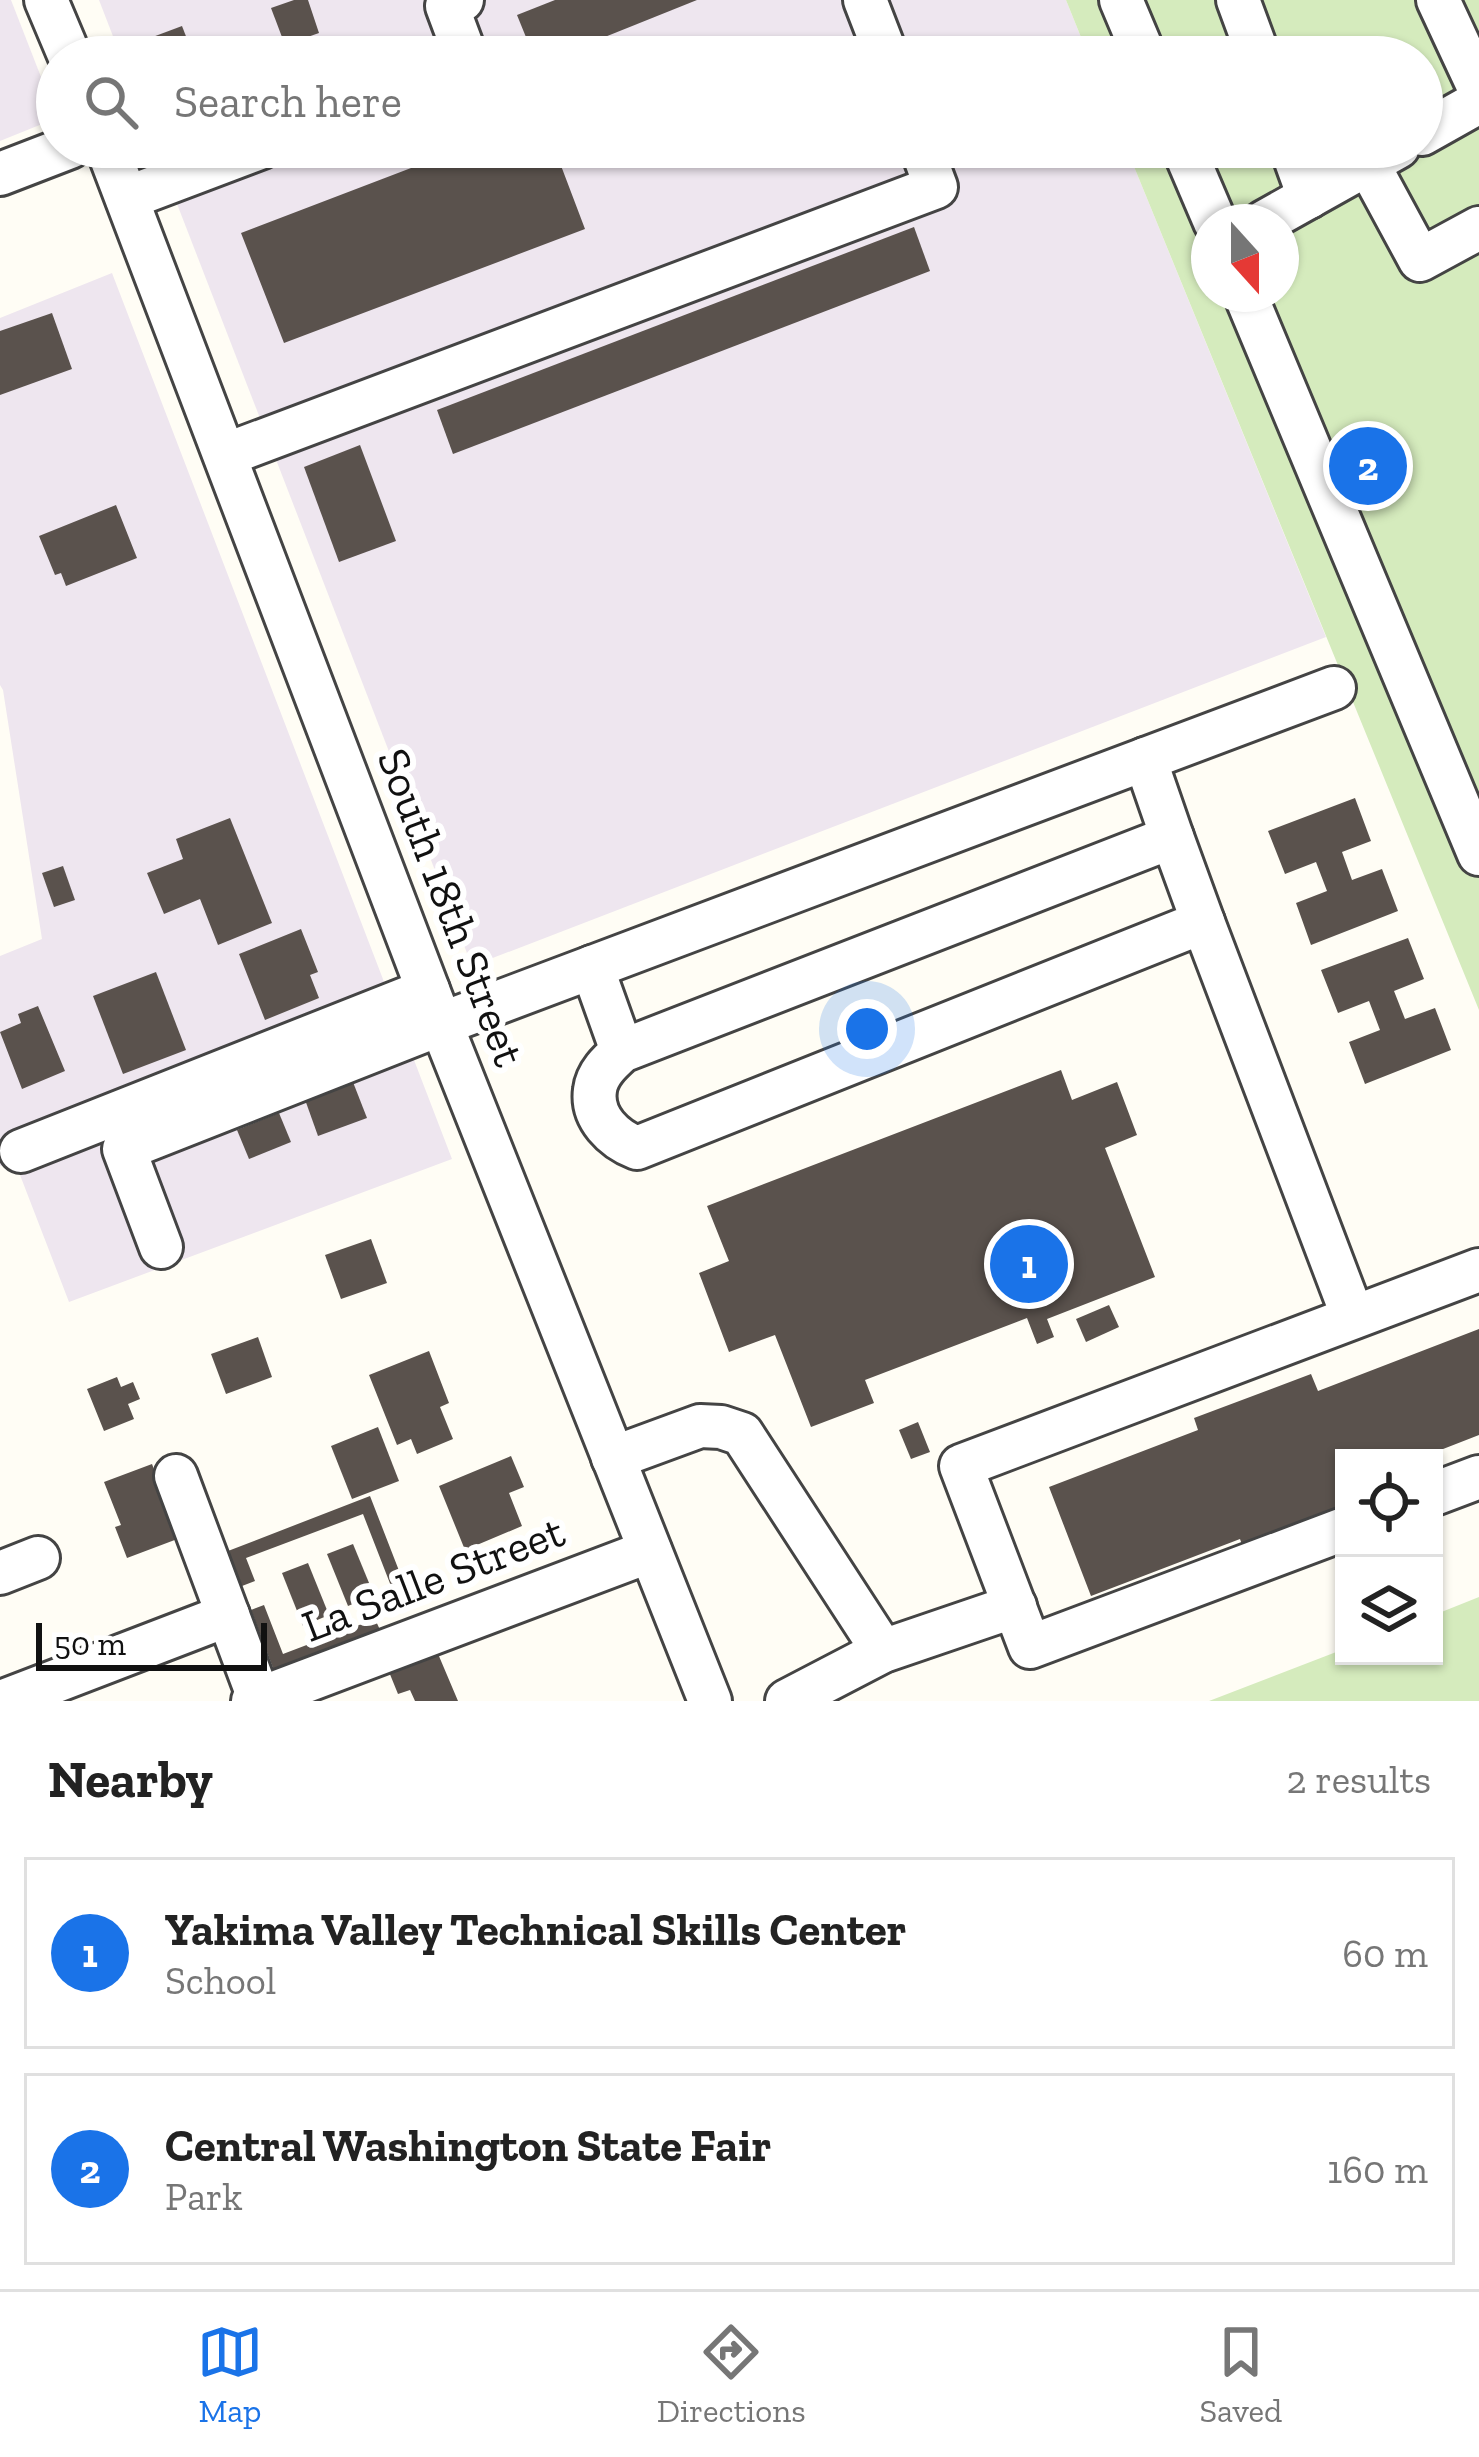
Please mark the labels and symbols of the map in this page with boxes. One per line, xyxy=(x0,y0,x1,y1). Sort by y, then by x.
north arrow xyxy=(1191,204,1299,312)
pin: 2 xyxy=(1329,421,1407,511)
street label: South 18th Street xyxy=(366,741,537,1074)
your location xyxy=(837,999,897,1059)
pin: 1 xyxy=(990,1219,1068,1309)
street label: La Salle Street xyxy=(295,1504,572,1654)
scale bar xyxy=(36,1617,267,1670)

